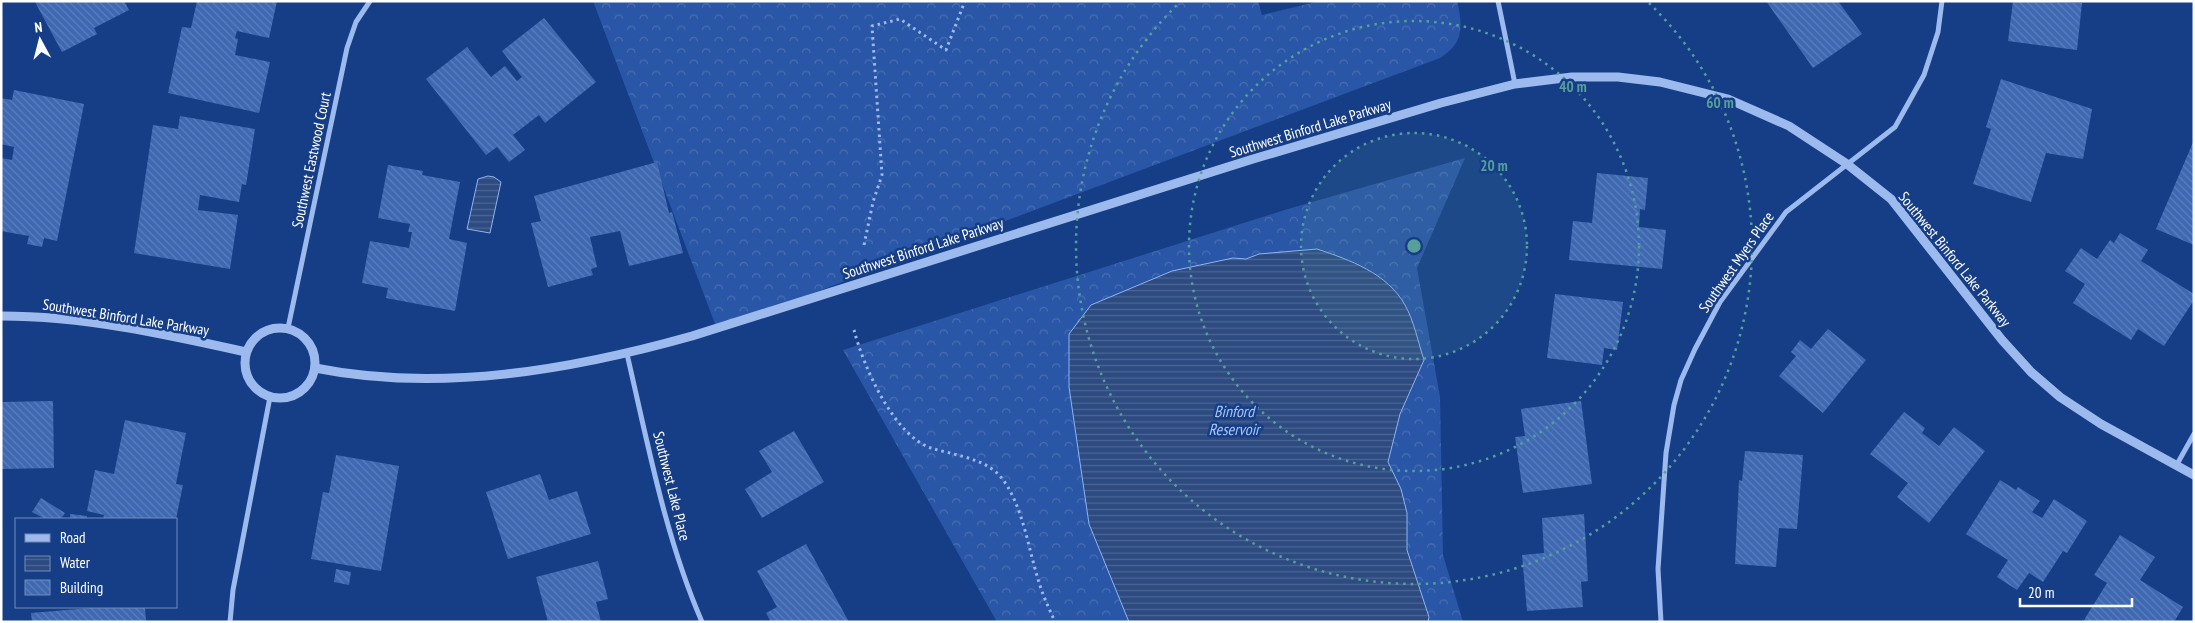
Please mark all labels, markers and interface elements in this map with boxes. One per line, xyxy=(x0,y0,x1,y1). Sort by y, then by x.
north arrow xyxy=(15,15,65,65)
text: N xyxy=(34,18,43,36)
text: 40 m xyxy=(1559,77,1587,96)
street label: Southwest Eastwood Court xyxy=(287,90,335,230)
text: 60 m xyxy=(1706,93,1734,112)
street label: Southwest Binford Lake Parkway xyxy=(1227,94,1394,162)
text: 20 m xyxy=(1480,156,1508,175)
street label: Southwest Binford Lake Parkway xyxy=(1895,188,2016,331)
street label: Southwest Myers Place xyxy=(1694,208,1778,316)
street label: Southwest Binford Lake Parkway xyxy=(840,213,1006,283)
centre of rings xyxy=(1405,237,1423,255)
street label: Southwest Binford Lake Parkway xyxy=(41,294,211,340)
water label: Binford Reservoir xyxy=(1208,401,1262,439)
street label: Southwest Lake Place xyxy=(649,429,695,543)
legend xyxy=(15,518,178,608)
text: Road xyxy=(60,528,86,547)
text: Water xyxy=(60,553,91,572)
scale bar xyxy=(2020,576,2132,608)
text: Building xyxy=(60,578,103,597)
text: 20 m xyxy=(2028,583,2054,602)

